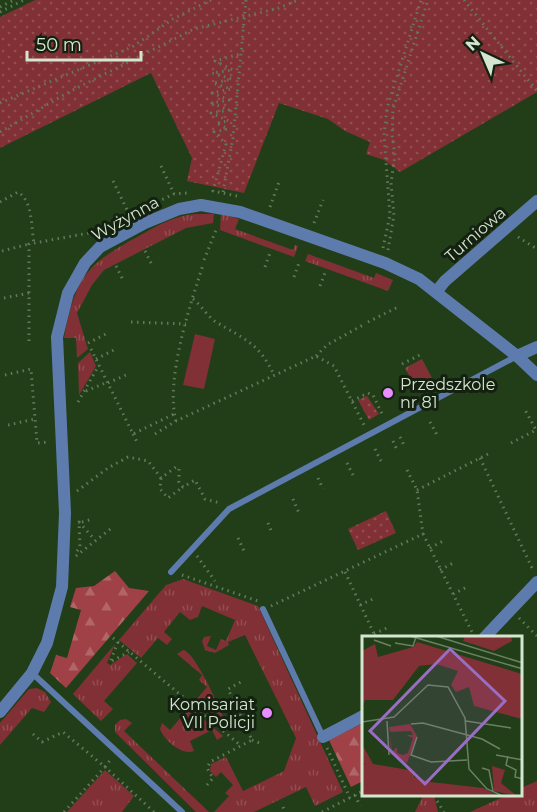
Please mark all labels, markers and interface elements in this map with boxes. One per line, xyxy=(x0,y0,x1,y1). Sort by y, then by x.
scale bar xyxy=(27,24,141,62)
north arrow xyxy=(453,24,513,84)
text: N xyxy=(462,32,484,55)
text: 50 m xyxy=(36,34,82,56)
street label: Wyżynna xyxy=(88,192,162,245)
street label: Turniowa xyxy=(441,203,510,266)
place label: Przedszkole nr 81 xyxy=(400,375,495,412)
marker: Przedszkole nr 81 xyxy=(381,386,395,400)
inset map xyxy=(362,636,522,797)
place label: Komisariat VII Policji xyxy=(169,695,255,732)
marker: Komisariat VII Policji xyxy=(260,706,274,720)

